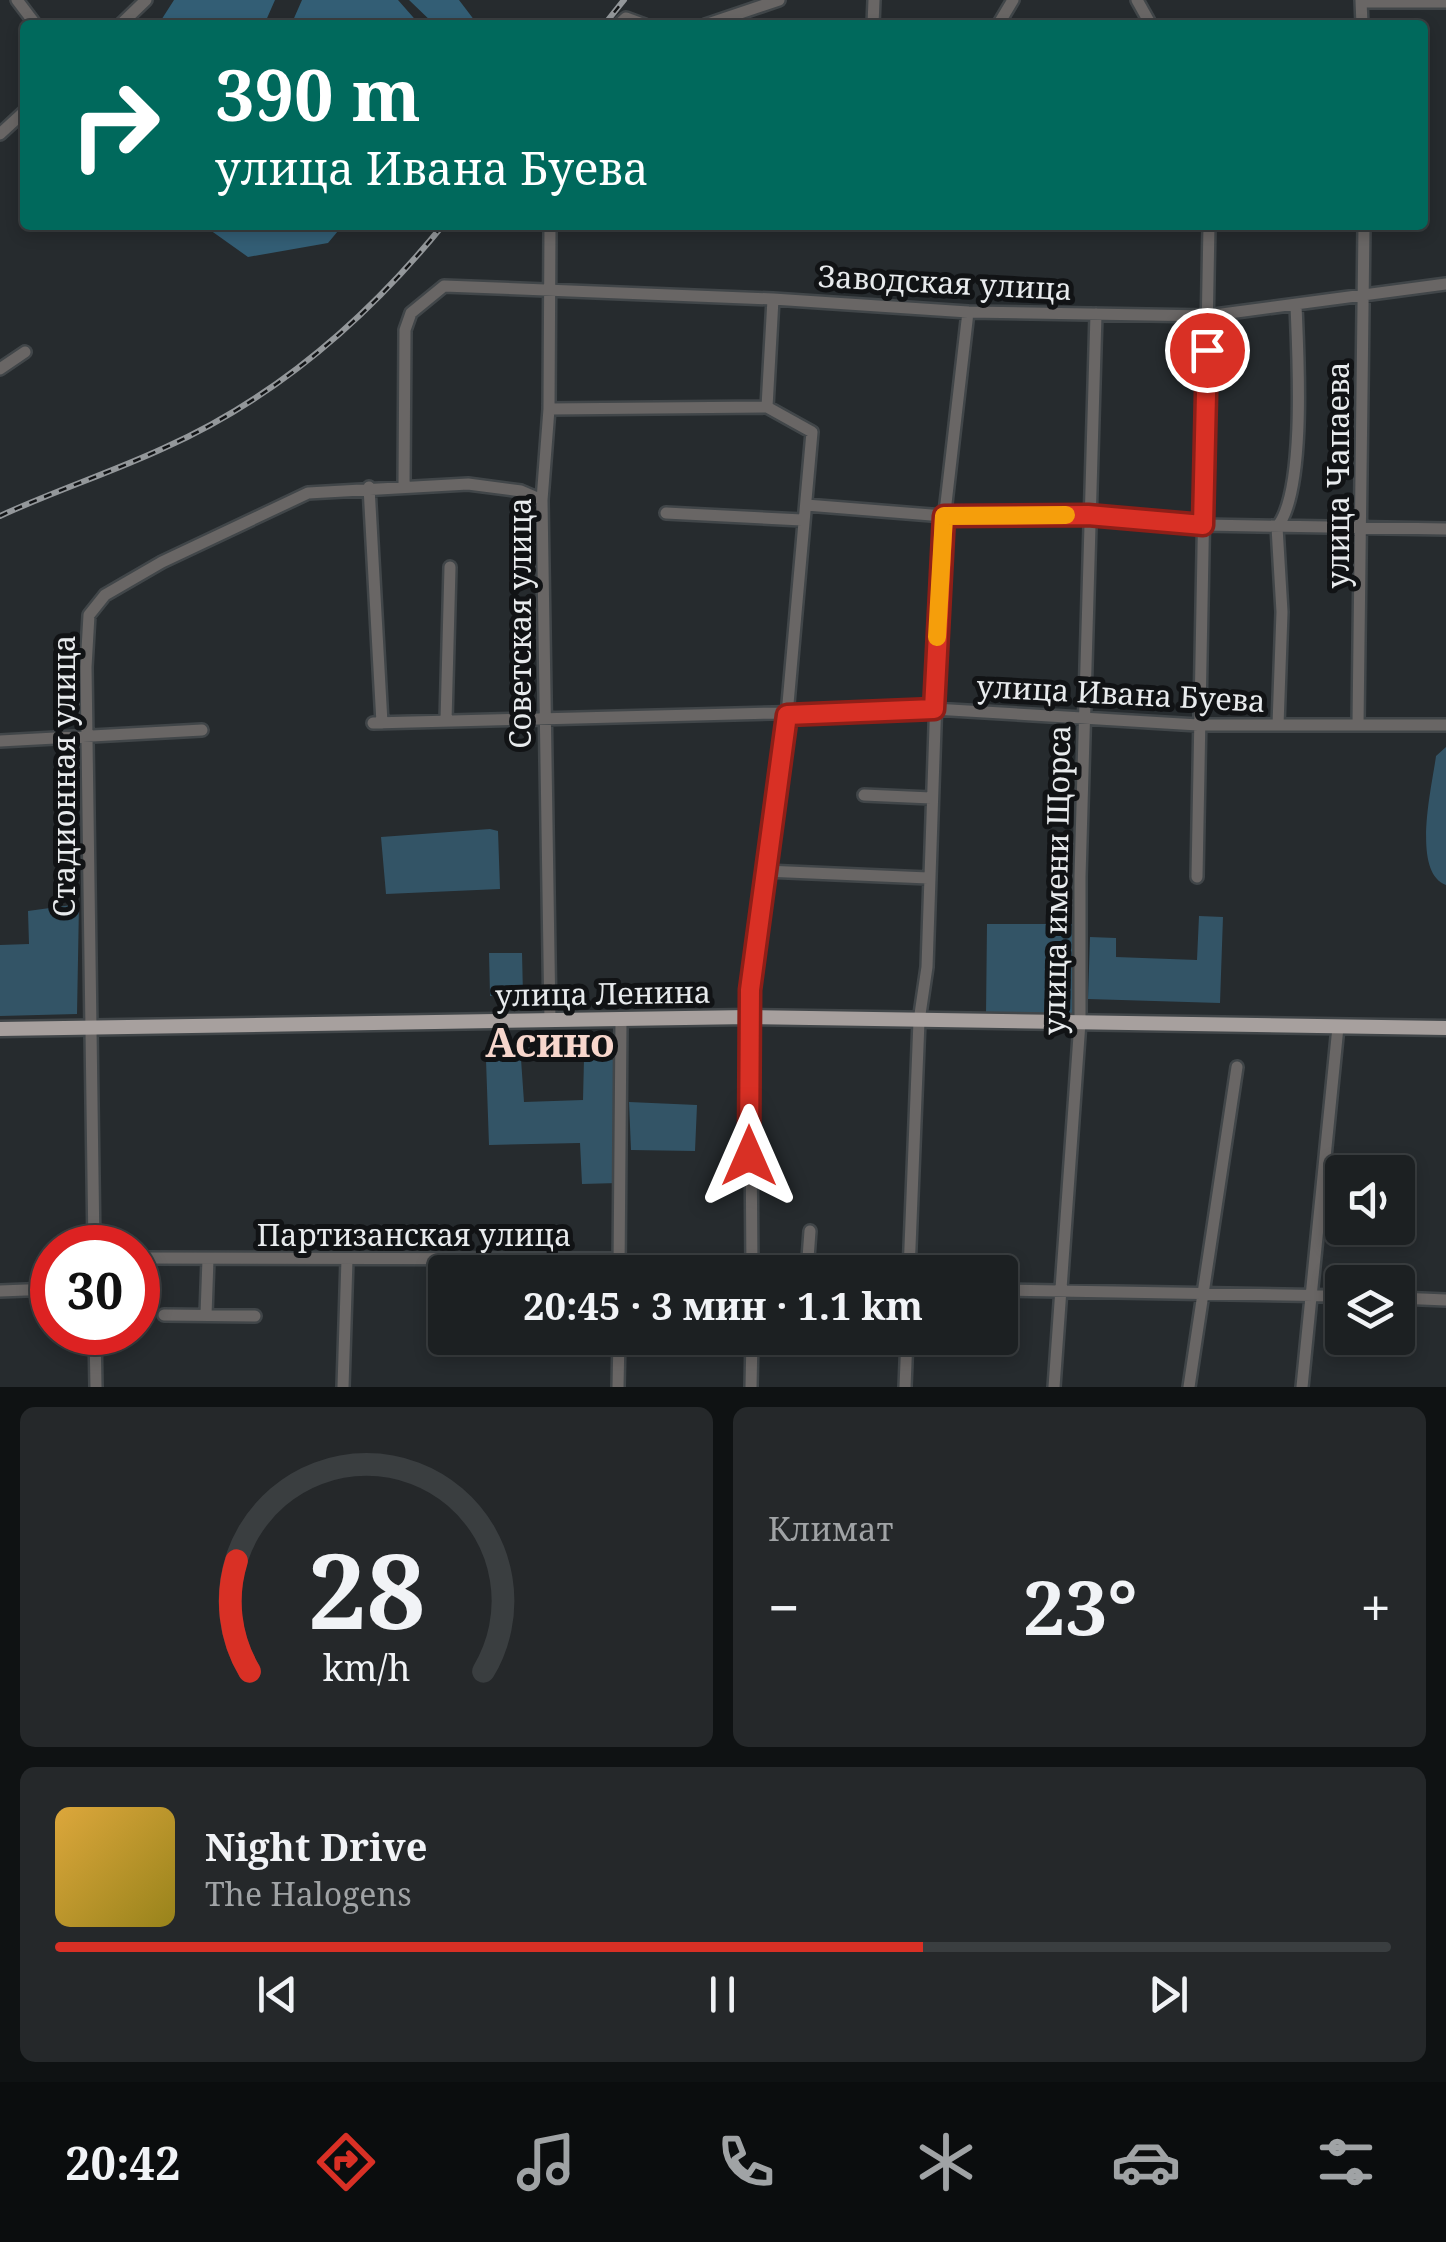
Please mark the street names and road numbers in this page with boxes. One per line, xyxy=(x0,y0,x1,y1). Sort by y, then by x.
street label: Заводская улица xyxy=(817,255,1073,309)
street label: улица Чапаева xyxy=(1317,362,1358,588)
street label: Советская улица xyxy=(499,497,540,749)
street label: Стадионная улица xyxy=(43,635,84,917)
street label: улица Ивана Буева xyxy=(976,665,1266,721)
street label: улица имени Щорса xyxy=(1033,725,1079,1035)
street label: улица Ленина xyxy=(495,971,711,1015)
street label: Партизанская улица xyxy=(257,1214,571,1255)

